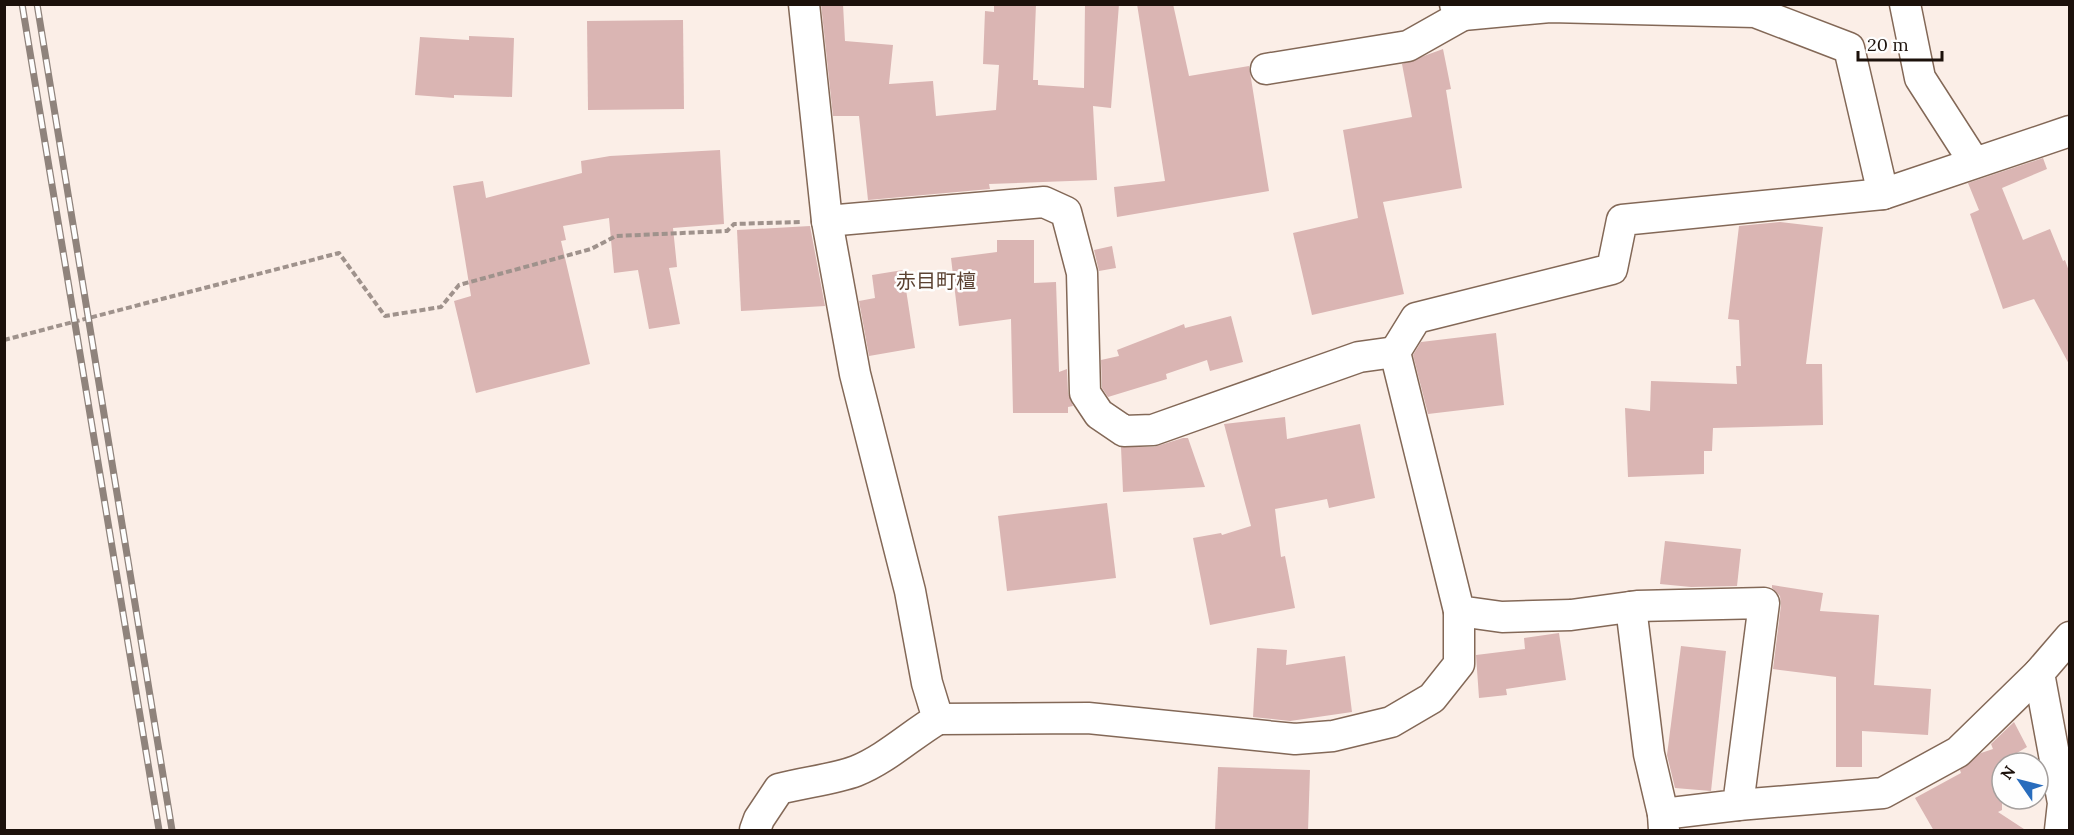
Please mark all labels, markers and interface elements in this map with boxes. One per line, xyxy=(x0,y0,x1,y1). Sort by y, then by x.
scale bar xyxy=(1858,24,1942,62)
text: 20 m xyxy=(1867,33,1909,56)
district label: 赤目町檀 xyxy=(896,268,976,293)
north arrow xyxy=(1990,751,2050,811)
text: N xyxy=(1996,762,2019,783)

